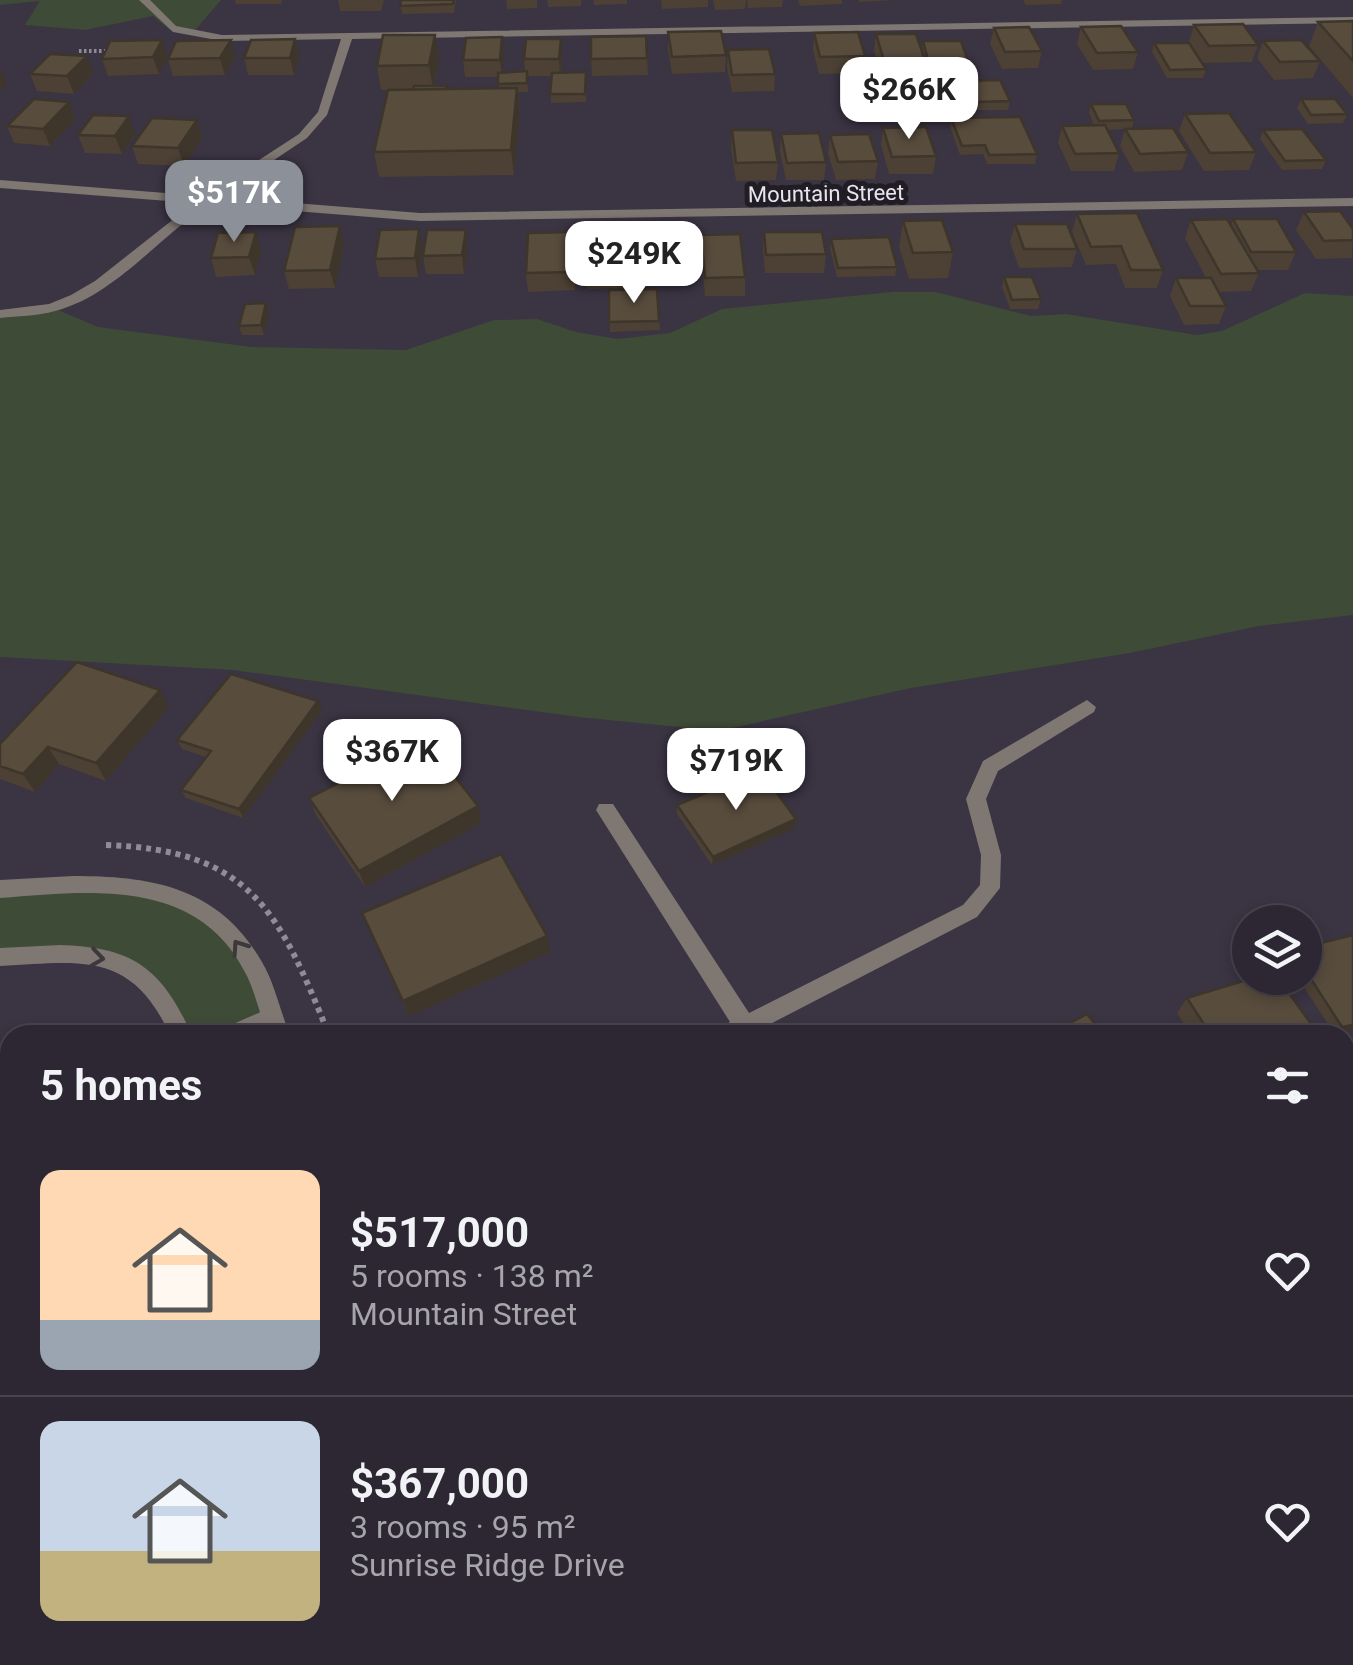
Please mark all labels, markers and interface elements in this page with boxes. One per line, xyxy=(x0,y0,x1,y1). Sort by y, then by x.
pin: $266K xyxy=(839,57,979,142)
text: $266K xyxy=(862,70,956,108)
pin: $517K xyxy=(164,160,304,245)
text: $517K xyxy=(187,173,281,211)
street label: Mountain Street xyxy=(748,180,904,207)
pin: $249K xyxy=(564,221,704,306)
text: $249K xyxy=(587,234,681,272)
pin: $367K xyxy=(322,719,462,804)
pin: $719K xyxy=(666,728,806,813)
text: $367K xyxy=(345,732,439,770)
text: $719K xyxy=(689,741,783,779)
map controls xyxy=(1232,905,1322,995)
button: layers xyxy=(1232,905,1322,995)
one-way arrow xyxy=(233,939,251,958)
one-way arrow xyxy=(89,946,106,967)
icon: filters xyxy=(1260,1058,1315,1113)
text: 5 homes xyxy=(40,1061,202,1110)
text: $517,000 xyxy=(350,1208,529,1257)
icon: home xyxy=(120,1210,240,1330)
icon: heart xyxy=(1260,1243,1315,1298)
text: 5 rooms · 138 m² xyxy=(350,1257,593,1295)
text: Mountain Street xyxy=(350,1295,577,1333)
text: $367,000 xyxy=(350,1459,529,1508)
icon: home xyxy=(120,1461,240,1581)
icon: heart xyxy=(1260,1494,1315,1549)
text: 3 rooms · 95 m² xyxy=(350,1508,575,1546)
text: Sunrise Ridge Drive xyxy=(350,1546,625,1584)

